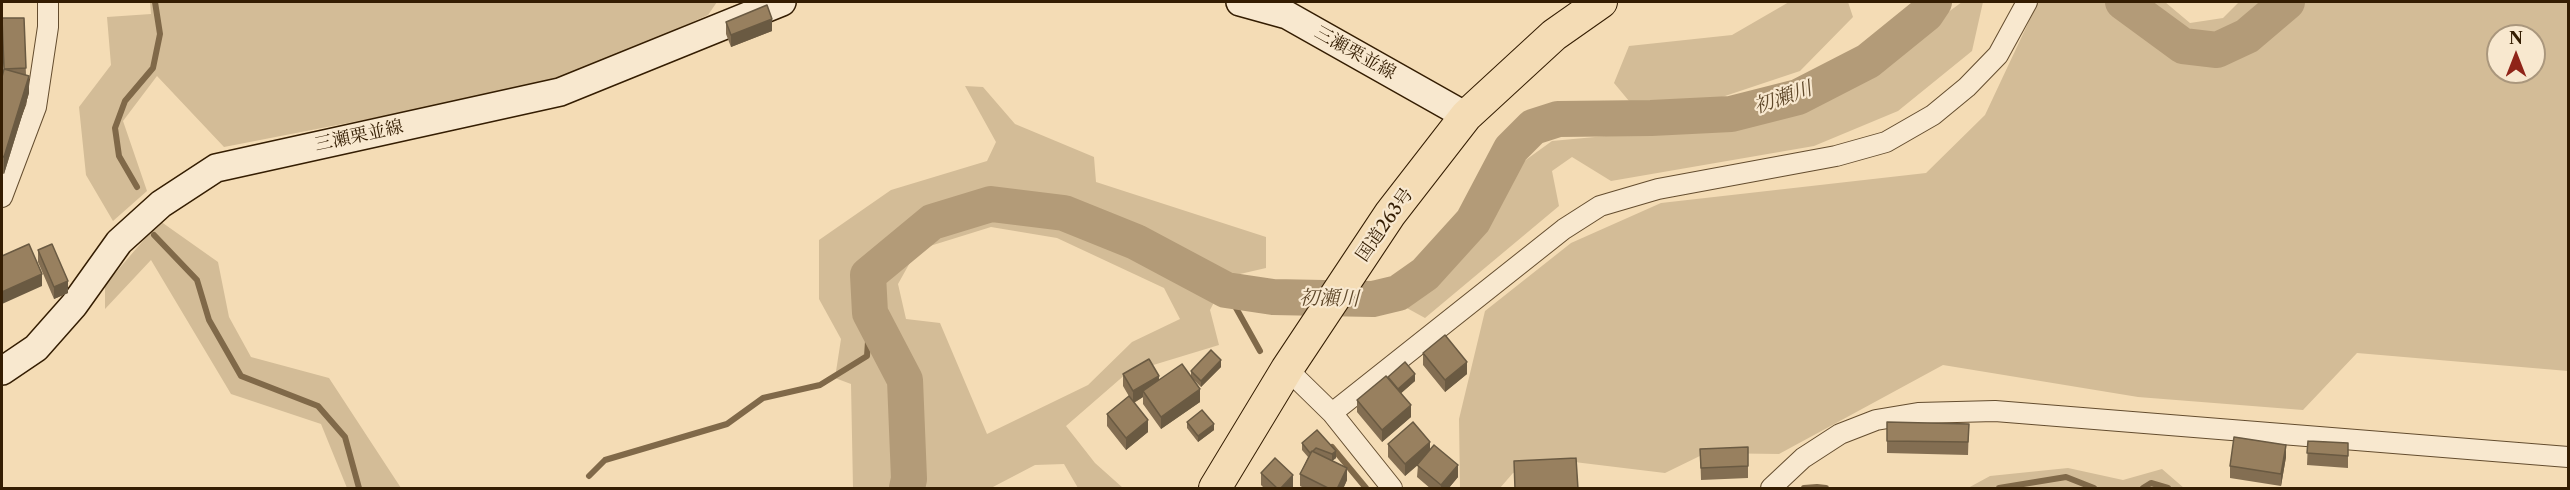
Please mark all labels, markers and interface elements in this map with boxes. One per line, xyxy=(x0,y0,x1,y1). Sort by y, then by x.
street label: 三瀬栗並線 xyxy=(1310,22,1400,84)
north arrow xyxy=(2486,24,2546,84)
text: N xyxy=(2509,28,2523,48)
water label: 初瀬川 xyxy=(1751,77,1815,119)
street label: 三瀬栗並線 xyxy=(313,116,405,156)
street label: 国道263号 xyxy=(1352,184,1418,266)
water label: 初瀬川 xyxy=(1299,286,1359,312)

